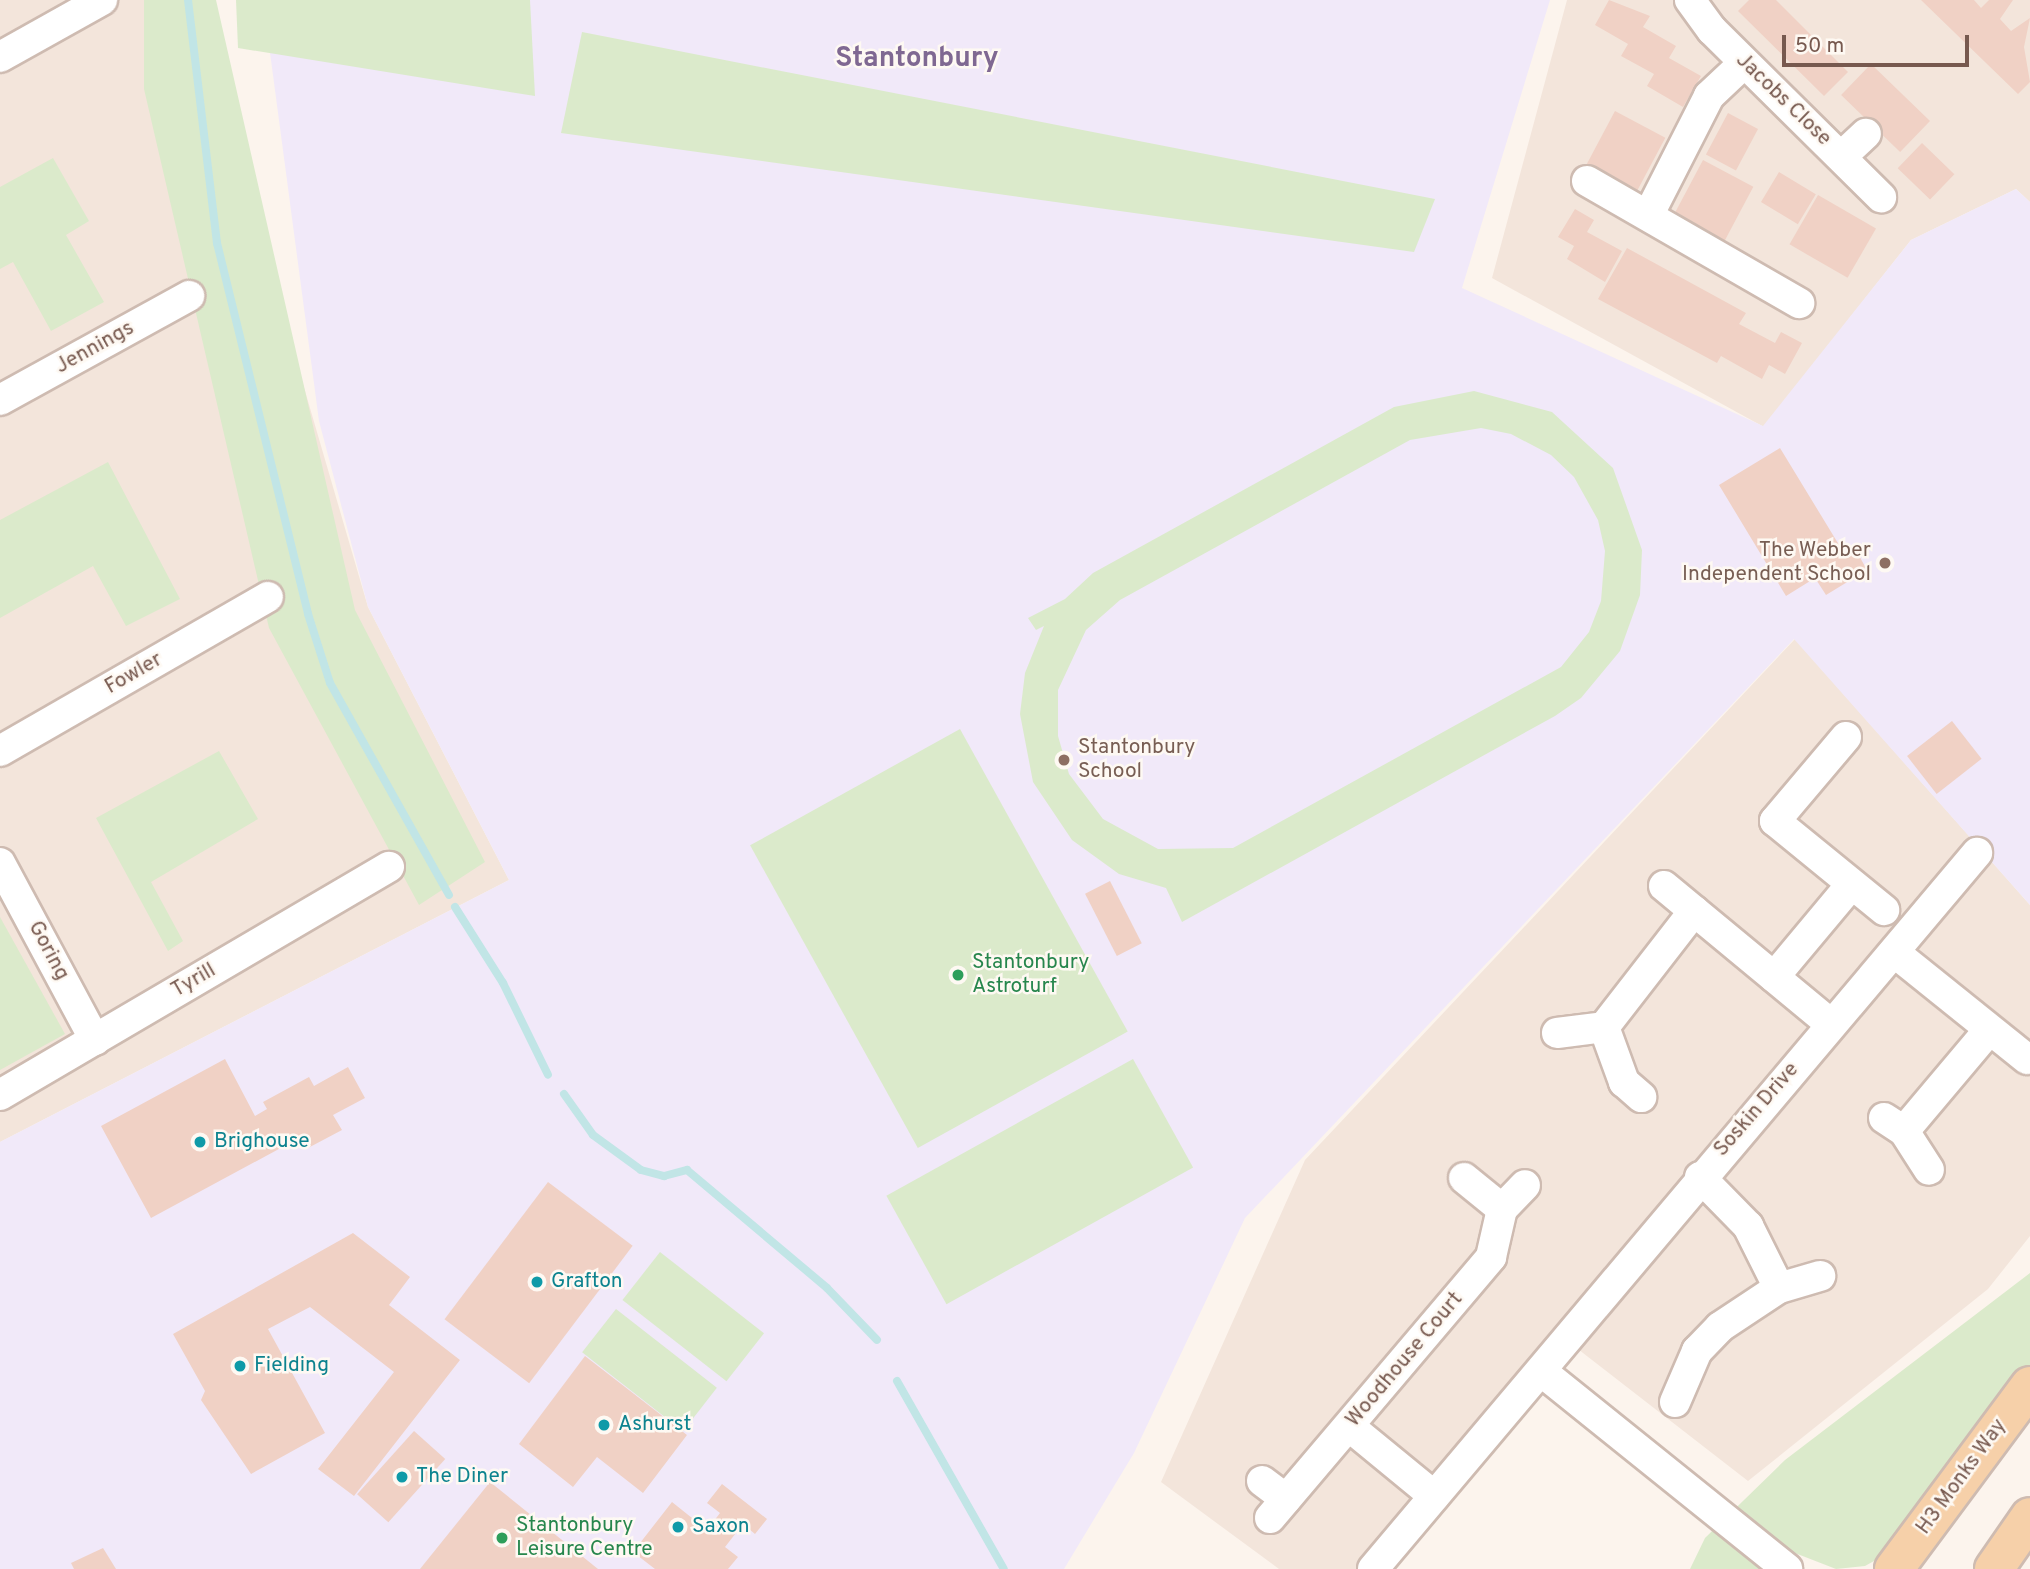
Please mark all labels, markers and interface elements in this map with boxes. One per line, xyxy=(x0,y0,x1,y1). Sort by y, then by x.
scale bar xyxy=(1785,21,1972,65)
text: 50 m xyxy=(1795,33,1844,60)
district label: Stantonbury xyxy=(835,42,999,76)
street label: Jacobs Close xyxy=(1730,48,1836,152)
street label: Jennings xyxy=(51,316,139,380)
place label: The Webber Independent School xyxy=(1682,538,1871,588)
marker: The Webber Independent School xyxy=(1877,555,1893,571)
street label: Fowler xyxy=(101,648,167,700)
place label: Stantonbury School xyxy=(1078,735,1195,785)
marker: Stantonbury School xyxy=(1056,752,1072,768)
street label: Goring xyxy=(22,917,74,985)
place label: Stantonbury Astroturf xyxy=(972,950,1089,1000)
street label: Tyrill xyxy=(167,958,221,1004)
marker: Stantonbury Astroturf xyxy=(950,967,966,983)
street label: Soskin Drive xyxy=(1709,1058,1805,1162)
place label: Brighouse xyxy=(214,1129,310,1155)
marker: Brighouse xyxy=(192,1134,208,1150)
place label: Grafton xyxy=(551,1269,623,1295)
marker: Grafton xyxy=(529,1274,545,1290)
street label: Woodhouse Court xyxy=(1341,1287,1469,1433)
place label: Fielding xyxy=(254,1353,329,1379)
marker: Fielding xyxy=(232,1358,248,1374)
place label: Ashurst xyxy=(618,1412,691,1438)
street label: H3 Monks Way xyxy=(1911,1414,2013,1540)
marker: Ashurst xyxy=(596,1417,612,1433)
place label: The Diner xyxy=(416,1464,508,1490)
marker: The Diner xyxy=(394,1469,410,1485)
place label: Stantonbury Leisure Centre xyxy=(516,1513,653,1563)
place label: Saxon xyxy=(692,1514,750,1540)
marker: Saxon xyxy=(670,1519,686,1535)
marker: Stantonbury Leisure Centre xyxy=(494,1530,510,1546)

